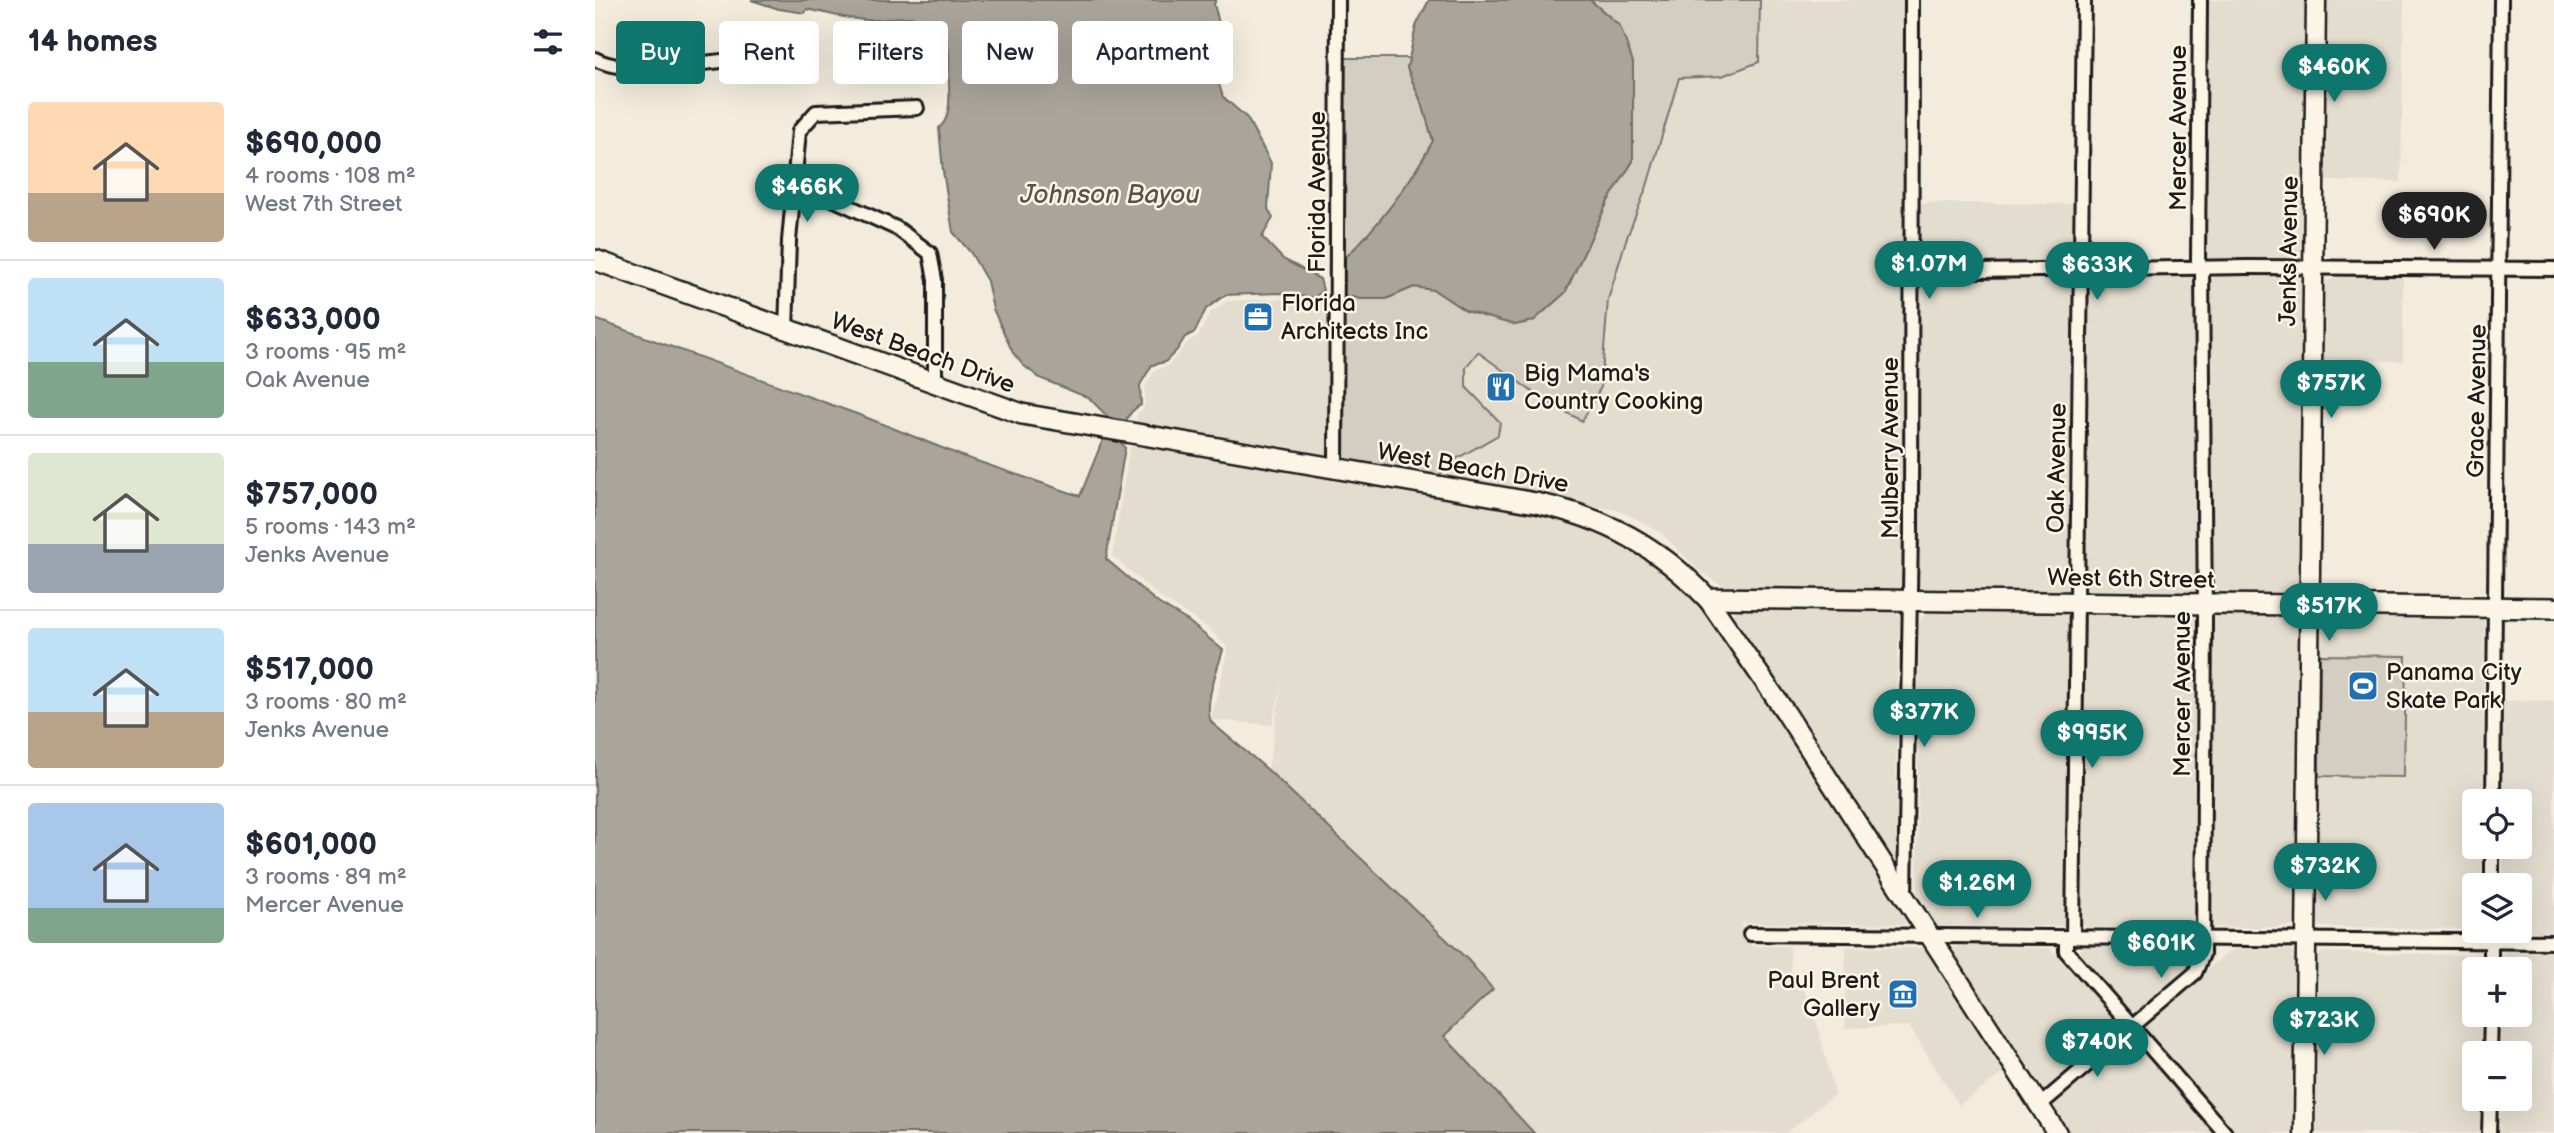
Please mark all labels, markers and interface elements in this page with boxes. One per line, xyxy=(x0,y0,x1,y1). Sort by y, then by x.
chip: Buy xyxy=(616,21,705,84)
chip: Rent xyxy=(719,21,819,84)
chip: Filters xyxy=(833,21,948,84)
chip: New xyxy=(962,21,1058,84)
chip: Apartment xyxy=(1072,21,1233,84)
icon: filters xyxy=(529,23,567,61)
text: 14 homes xyxy=(28,24,157,60)
pin: $460K xyxy=(2285,44,2383,104)
street label: Mercer Avenue xyxy=(2164,45,2193,211)
text: $460K xyxy=(2298,53,2370,81)
street label: Florida Avenue xyxy=(1303,111,1332,273)
text: $690,000 xyxy=(245,126,382,162)
icon: home xyxy=(84,130,168,214)
text: 4 rooms · 108 m² xyxy=(245,162,416,190)
pin: $466K xyxy=(758,164,856,224)
text: $466K xyxy=(771,173,843,201)
street label: Jenks Avenue xyxy=(2273,176,2305,326)
water label: Johnson Bayou xyxy=(1019,180,1200,211)
text: West 7th Street xyxy=(245,190,402,218)
pin: $690K xyxy=(2385,192,2483,252)
text: $690K xyxy=(2398,201,2470,229)
pin: $1.07M xyxy=(1872,242,1986,301)
pin: $633K xyxy=(2048,243,2146,302)
text: $1.07M xyxy=(1891,250,1967,278)
text: $633K xyxy=(2061,251,2133,279)
place label: Florida Architects Inc xyxy=(1281,289,1428,346)
office icon: Florida Architects Inc xyxy=(1241,300,1275,334)
text: $633,000 xyxy=(245,302,381,338)
icon: home xyxy=(84,306,168,390)
street label: West Beach Drive xyxy=(827,306,1019,400)
street label: Grace Avenue xyxy=(2461,324,2493,478)
text: 3 rooms · 95 m² xyxy=(245,338,406,366)
street label: Mulberry Avenue xyxy=(1876,357,1905,539)
place label: Big Mama's Country Cooking xyxy=(1524,359,1703,416)
pin: $757K xyxy=(2282,360,2380,420)
text: Oak Avenue xyxy=(245,366,370,394)
text: $757K xyxy=(2296,369,2366,397)
restaurant icon: Big Mama's Country Cooking xyxy=(1484,370,1518,404)
street label: Oak Avenue xyxy=(2041,403,2073,533)
street label: West Beach Drive xyxy=(1375,437,1571,499)
text: $757,000 xyxy=(245,477,378,513)
icon: home xyxy=(84,481,168,565)
text: 5 rooms · 143 m² xyxy=(245,513,416,541)
text: Jenks Avenue xyxy=(245,541,389,569)
street label: West 6th Street xyxy=(2047,563,2216,595)
pin: $517K xyxy=(2280,584,2378,643)
text: $517K xyxy=(2296,592,2362,620)
street label: Mercer Avenue xyxy=(2168,611,2197,777)
text: $517,000 xyxy=(245,652,374,688)
icon: home xyxy=(84,656,168,740)
place label: Panama City Skate Park xyxy=(2386,658,2522,715)
sports icon: Panama City Skate Park xyxy=(2346,669,2380,703)
text: 3 rooms · 80 m² xyxy=(245,688,407,716)
pin: $377K xyxy=(1875,690,1973,749)
text: $377K xyxy=(1889,698,1959,726)
pin: $995K xyxy=(2043,710,2141,770)
text: Jenks Avenue xyxy=(245,716,389,744)
text: $995K xyxy=(2056,719,2128,747)
map controls xyxy=(2462,789,2532,1111)
button: locate xyxy=(2462,789,2532,859)
text: $601,000 xyxy=(245,827,377,863)
icon: home xyxy=(84,831,168,915)
pin: $732K xyxy=(2276,844,2374,903)
text: $732K xyxy=(2290,852,2360,880)
pin: $1.26M xyxy=(1920,860,2034,920)
text: 3 rooms · 89 m² xyxy=(245,863,407,891)
text: $1.26M xyxy=(1938,869,2016,897)
button: layers xyxy=(2462,873,2532,943)
text: Mercer Avenue xyxy=(245,891,404,919)
pin: $601K xyxy=(2112,920,2210,980)
text: $601K xyxy=(2127,929,2195,957)
button: + xyxy=(2462,957,2532,1027)
place label: Paul Brent Gallery xyxy=(1767,966,1881,1023)
museum icon: Paul Brent Gallery xyxy=(1886,977,1920,1011)
pin: $723K xyxy=(2275,998,2373,1057)
text: $723K xyxy=(2289,1006,2359,1034)
pin: $740K xyxy=(2048,1020,2146,1079)
text: $740K xyxy=(2061,1028,2133,1056)
button: − xyxy=(2462,1041,2532,1111)

